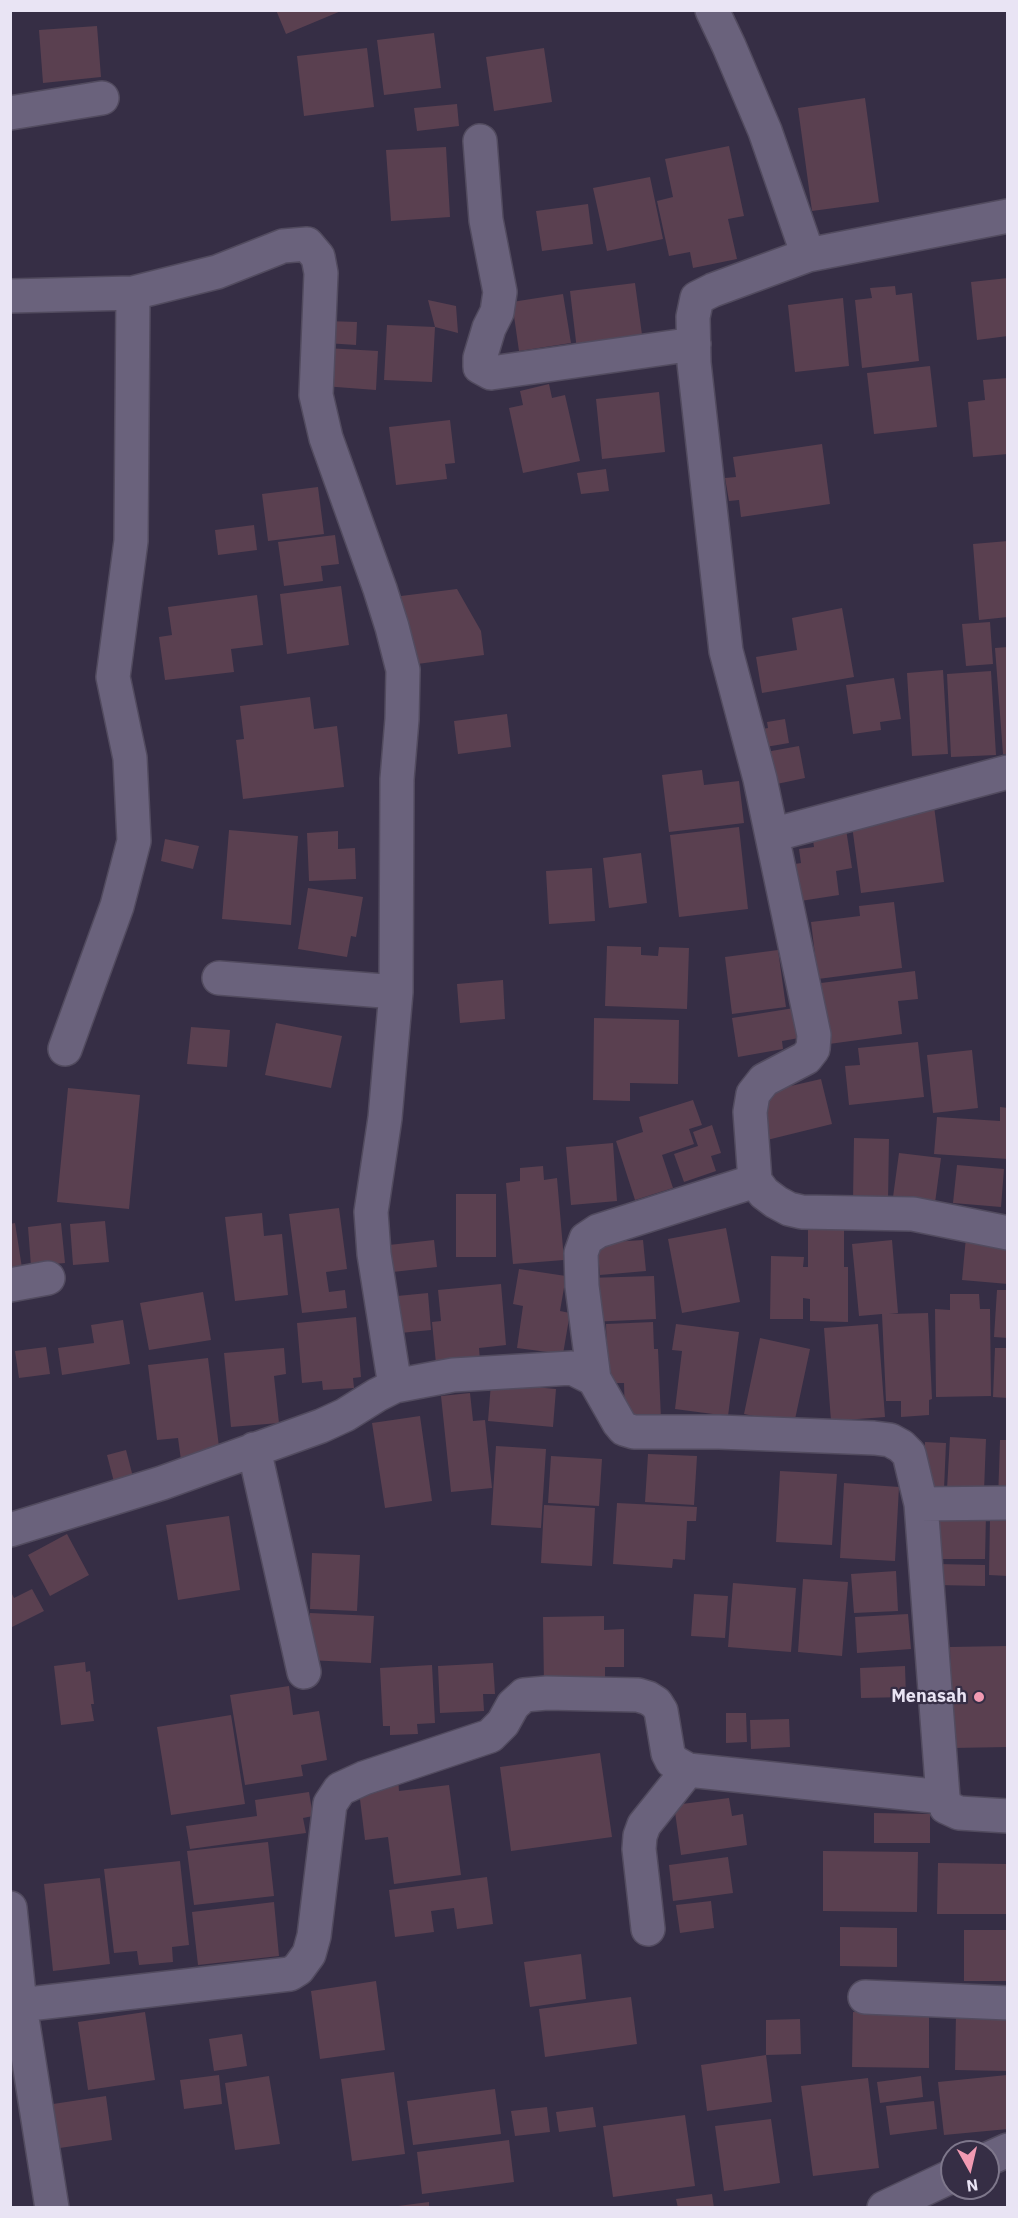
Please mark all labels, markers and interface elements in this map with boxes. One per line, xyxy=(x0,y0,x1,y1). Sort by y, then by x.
place label: Menasah xyxy=(891,1686,967,1708)
marker: Menasah xyxy=(972,1690,986,1704)
north arrow xyxy=(940,2140,1000,2200)
text: N xyxy=(965,2175,979,2197)

